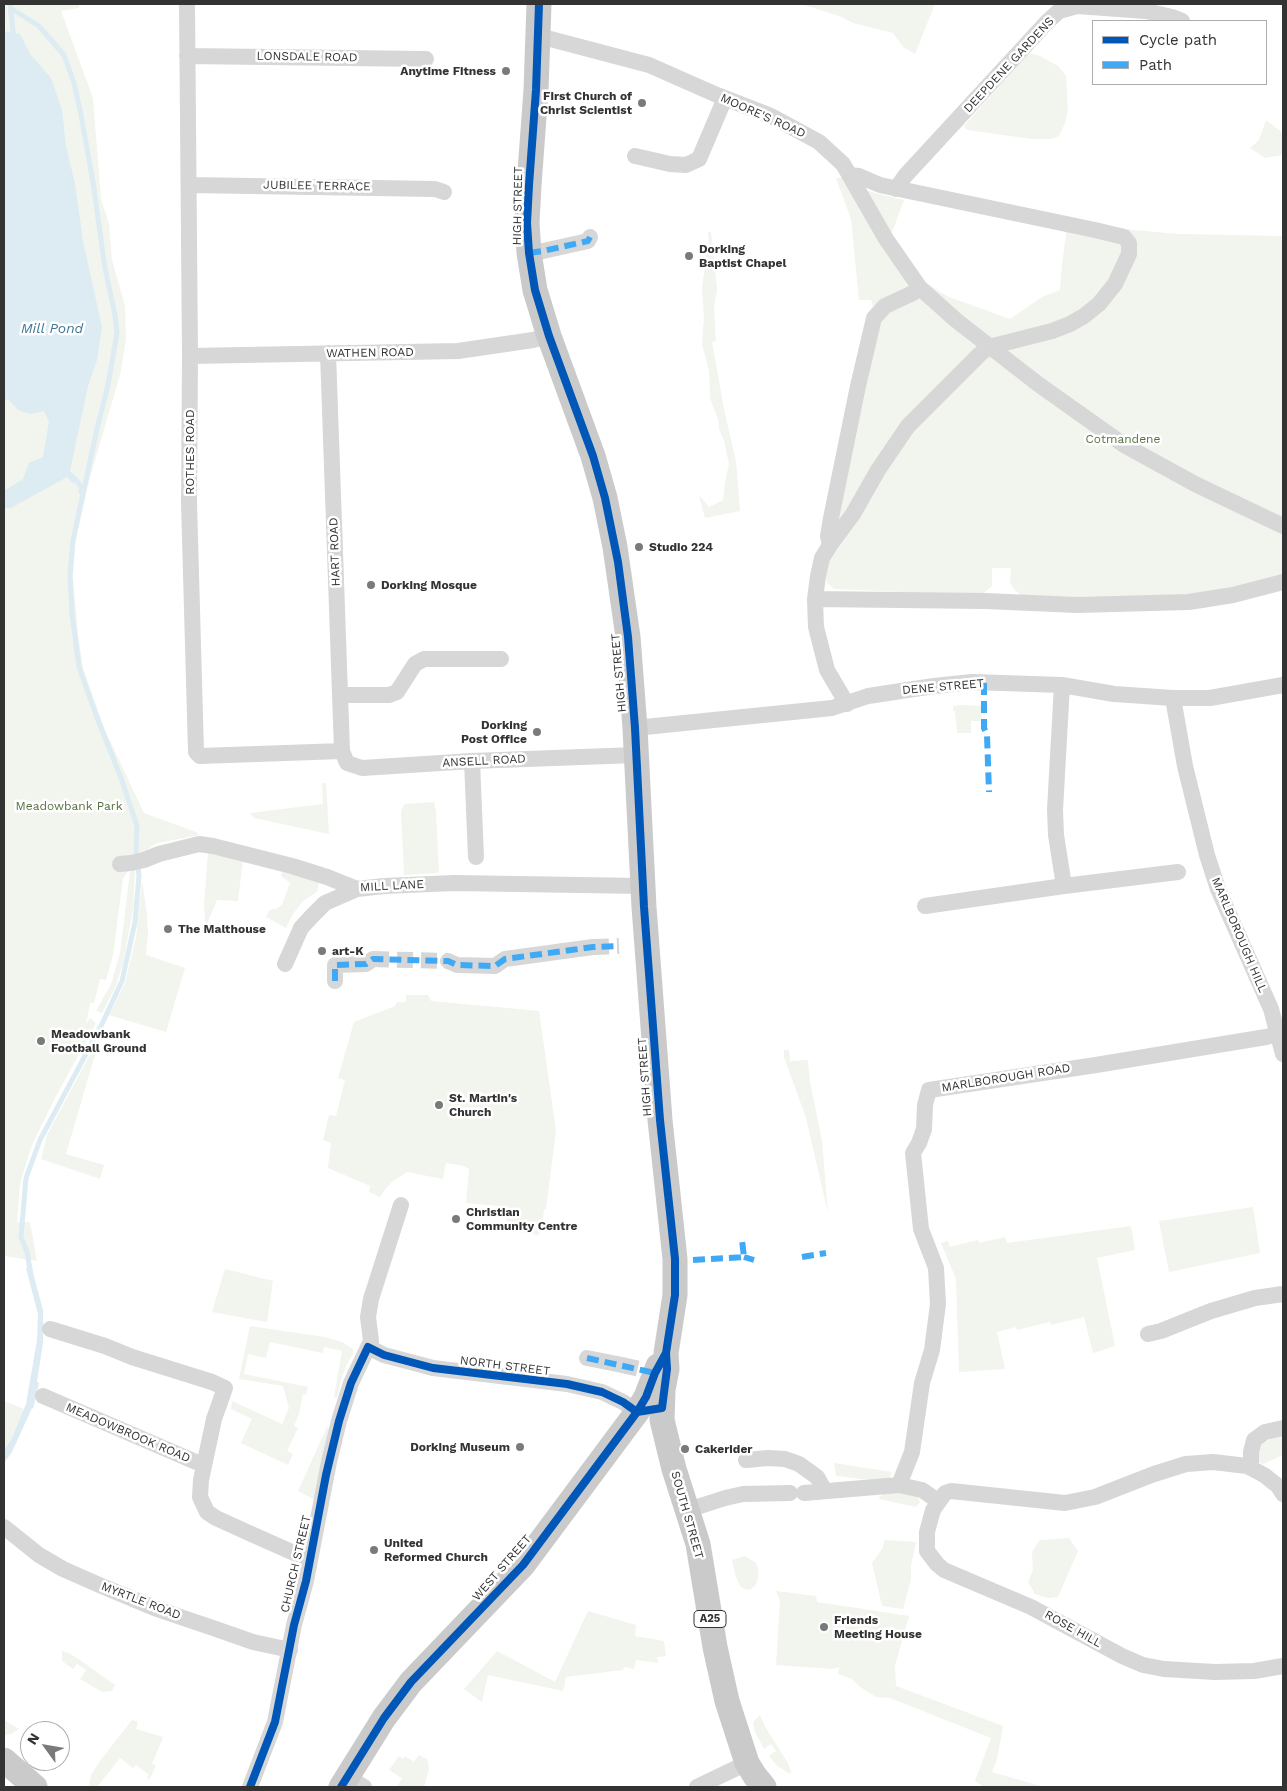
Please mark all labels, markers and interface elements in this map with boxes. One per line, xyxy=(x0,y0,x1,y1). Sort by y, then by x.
street label: DEEPDENE GARDENS xyxy=(961,14,1057,116)
legend xyxy=(1092,20,1267,85)
text: Cycle path xyxy=(1139,31,1217,49)
street label: LONSDALE ROAD xyxy=(256,49,358,65)
text: Path xyxy=(1139,56,1172,74)
place label: Anytime Fitness xyxy=(400,64,496,78)
marker: Anytime Fitness xyxy=(500,65,512,77)
place label: First Church of Christ Scientist xyxy=(540,89,632,117)
street label: MOORE'S ROAD xyxy=(718,91,808,141)
marker: First Church of Christ Scientist xyxy=(636,97,648,109)
street label: HIGH STREET xyxy=(510,166,526,246)
street label: JUBILEE TERRACE xyxy=(263,178,371,194)
place label: Dorking Baptist Chapel xyxy=(699,242,786,270)
marker: Dorking Baptist Chapel xyxy=(683,250,695,262)
water label: Mill Pond xyxy=(21,321,83,337)
street label: WATHEN ROAD xyxy=(326,345,414,361)
street label: ROTHES ROAD xyxy=(183,409,197,495)
park label: Cotmandene xyxy=(1086,432,1160,446)
street label: HART ROAD xyxy=(327,517,343,587)
place label: Studio 224 xyxy=(649,540,713,554)
marker: Studio 224 xyxy=(633,541,645,553)
place label: Dorking Mosque xyxy=(381,578,477,592)
marker: Dorking Mosque xyxy=(365,579,377,591)
street label: HIGH STREET xyxy=(608,633,630,713)
street label: DENE STREET xyxy=(902,676,984,698)
place label: Dorking Post Office xyxy=(461,718,527,746)
marker: Dorking Post Office xyxy=(531,726,543,738)
street label: ANSELL ROAD xyxy=(442,752,526,770)
park label: Meadowbank Park xyxy=(16,799,122,813)
street label: MARLBOROUGH HILL xyxy=(1208,875,1270,995)
street label: MILL LANE xyxy=(360,877,424,895)
place label: The Malthouse xyxy=(178,922,266,936)
marker: The Malthouse xyxy=(162,923,174,935)
place label: art-K xyxy=(332,944,364,958)
marker: art-K xyxy=(316,945,328,957)
place label: Meadowbank Football Ground xyxy=(51,1027,147,1055)
marker: Meadowbank Football Ground xyxy=(35,1035,47,1047)
street label: HIGH STREET xyxy=(635,1037,655,1117)
street label: MARLBOROUGH ROAD xyxy=(941,1061,1071,1095)
place label: St. Martin's Church xyxy=(449,1091,517,1119)
marker: St. Martin's Church xyxy=(433,1099,445,1111)
place label: Christian Community Centre xyxy=(466,1205,578,1233)
marker: Christian Community Centre xyxy=(450,1213,462,1225)
street label: NORTH STREET xyxy=(459,1353,551,1379)
street label: MEADOWBROOK ROAD xyxy=(64,1400,192,1466)
place label: Dorking Museum xyxy=(410,1440,510,1454)
marker: Dorking Museum xyxy=(514,1441,526,1453)
place label: Cakerider xyxy=(695,1442,752,1456)
marker: Cakerider xyxy=(679,1443,691,1455)
street label: SOUTH STREET xyxy=(668,1470,706,1560)
street label: CHURCH STREET xyxy=(278,1514,314,1614)
street label: WEST STREET xyxy=(469,1532,535,1604)
place label: United Reformed Church xyxy=(384,1536,488,1564)
marker: United Reformed Church xyxy=(368,1544,380,1556)
street label: MYRTLE ROAD xyxy=(99,1579,183,1623)
street label: ROSE HILL xyxy=(1042,1607,1104,1651)
road number: A25 xyxy=(694,1610,726,1628)
place label: Friends Meeting House xyxy=(834,1613,922,1641)
marker: Friends Meeting House xyxy=(818,1621,830,1633)
north arrow xyxy=(20,1721,70,1771)
text: N xyxy=(24,1730,43,1747)

